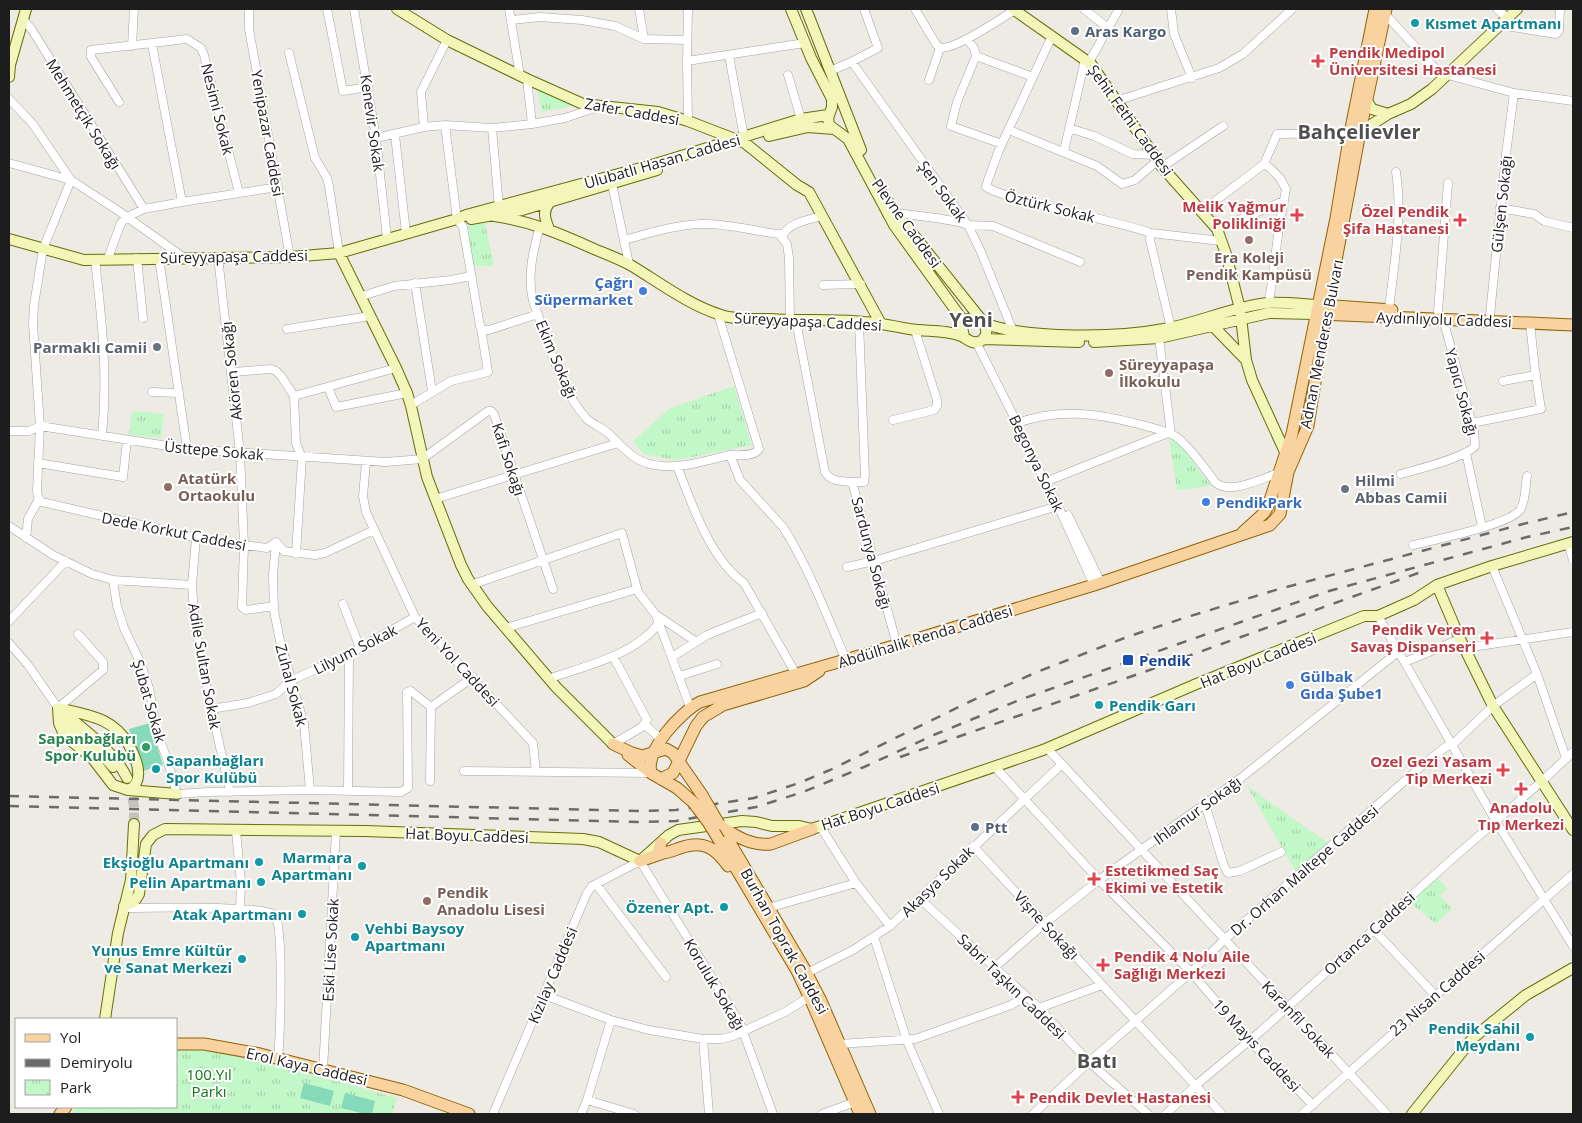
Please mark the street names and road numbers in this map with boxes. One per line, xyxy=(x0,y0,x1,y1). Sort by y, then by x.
street label: Mehmetçik Sokağı xyxy=(42,55,126,173)
street label: Şehit Fethi Caddesi xyxy=(1084,60,1178,180)
street label: Nesimi Sokak xyxy=(197,61,239,157)
street label: Yenipazar Caddesi xyxy=(247,68,289,198)
street label: Kenevir Sokak xyxy=(356,73,390,173)
street label: Zafer Caddesi xyxy=(583,93,681,129)
street label: Ulubatlı Hasan Caddesi xyxy=(582,129,742,193)
street label: Gülşen Sokağı xyxy=(1486,154,1516,254)
street label: Şen Sokak xyxy=(914,156,972,226)
street label: Plevne Caddesi xyxy=(868,174,946,272)
street label: Öztürk Sokak xyxy=(1003,185,1097,227)
street label: Süreyyapaşa Caddesi xyxy=(160,245,308,267)
street label: Adnan Menderes Bulvarı xyxy=(1295,258,1347,430)
street label: Süreyyapaşa Caddesi xyxy=(734,307,882,335)
street label: Aydınlıyolu Caddesi xyxy=(1376,307,1512,331)
street label: Ekim Sokağı xyxy=(532,317,582,401)
street label: Akören Sokağı xyxy=(216,321,246,421)
street label: Yapıcı Sokağı xyxy=(1441,346,1483,438)
street label: Begonya Sokak xyxy=(1005,411,1069,515)
street label: Kafi Sokağı xyxy=(488,420,530,498)
street label: Üsttepe Sokak xyxy=(163,436,265,464)
street label: Sardunya Sokağı xyxy=(847,495,897,611)
street label: Dede Korkut Caddesi xyxy=(100,507,248,555)
street label: Abdülhalik Renda Caddesi xyxy=(835,600,1015,672)
street label: Adile Sultan Sokak xyxy=(184,601,226,731)
street label: Yeni Yol Caddesi xyxy=(412,613,504,711)
street label: Lilyum Sokak xyxy=(310,619,400,679)
street label: Hat Boyu Caddesi xyxy=(1197,628,1319,692)
street label: Zuhal Sokak xyxy=(271,642,313,728)
street label: Şubat Sokak xyxy=(129,657,171,745)
street label: Ihlamur Sokağı xyxy=(1149,771,1245,849)
street label: Hat Boyu Caddesi xyxy=(818,777,942,835)
street label: Dr. Orhan Maltepe Caddesi xyxy=(1226,800,1382,940)
street label: Hat Boyu Caddesi xyxy=(405,823,529,847)
street label: Akasya Sokak xyxy=(896,841,978,921)
street label: Burhan Toprak Caddesi xyxy=(737,864,833,1018)
street label: Vişne Sokağı xyxy=(1010,886,1084,964)
street label: Ortanca Caddesi xyxy=(1319,887,1419,979)
street label: Eski Lise Sokak xyxy=(317,898,343,1002)
street label: Kızılay Caddesi xyxy=(523,924,581,1026)
street label: Sabri Taşkın Caddesi xyxy=(953,929,1071,1043)
street label: Koruluk Sokağı xyxy=(680,934,750,1034)
street label: 23 Nisan Caddesi xyxy=(1385,946,1489,1040)
street label: Karanfil Sokak xyxy=(1258,976,1340,1062)
street label: 19 Mayıs Caddesi xyxy=(1209,994,1305,1096)
street label: Erol Kaya Caddesi xyxy=(244,1042,370,1090)

